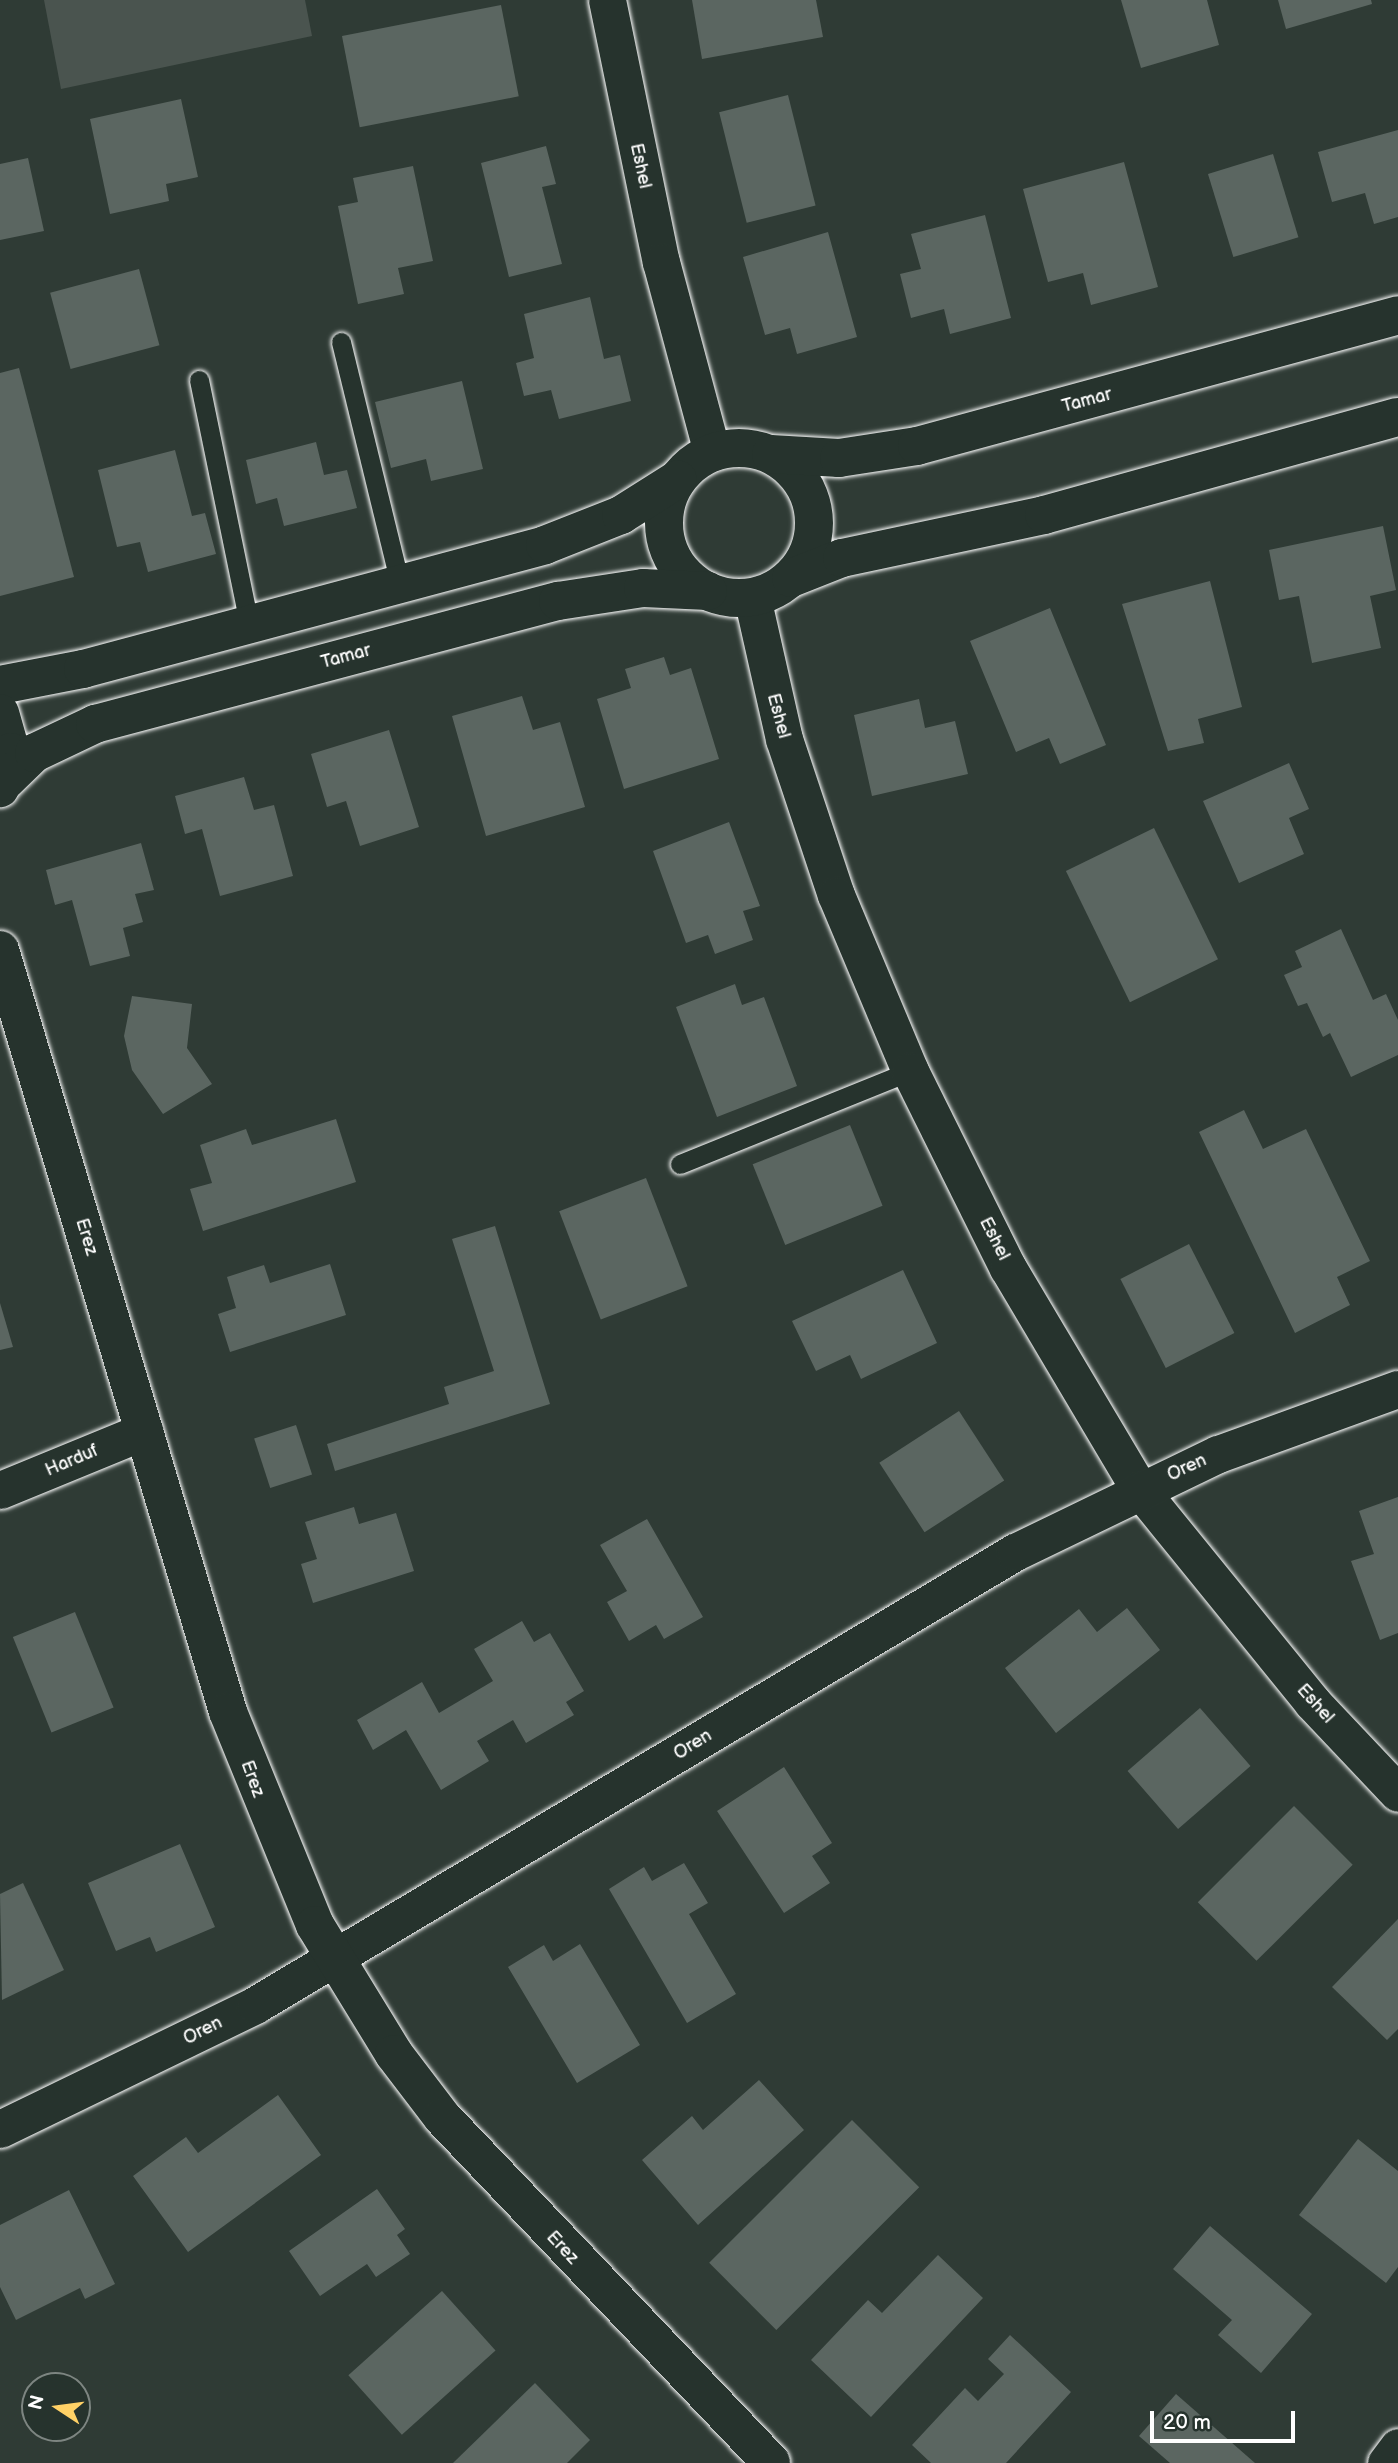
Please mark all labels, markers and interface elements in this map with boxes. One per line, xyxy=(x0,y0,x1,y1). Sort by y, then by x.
street label: Eshel xyxy=(625,142,655,190)
street label: Tamar xyxy=(1060,384,1114,418)
street label: Tamar xyxy=(319,640,373,674)
street label: Eshel xyxy=(762,691,794,741)
street label: Eshel xyxy=(974,1214,1014,1264)
street label: Erez xyxy=(70,1216,102,1258)
street label: Harduf xyxy=(42,1440,102,1482)
street label: Oren xyxy=(1164,1450,1210,1486)
street label: Eshel xyxy=(1292,1680,1338,1728)
street label: Oren xyxy=(670,1725,716,1765)
street label: Erez xyxy=(235,1758,269,1800)
street label: Oren xyxy=(180,2012,226,2050)
street label: Erez xyxy=(541,2227,583,2269)
north arrow xyxy=(21,2372,91,2442)
text: N xyxy=(24,2393,50,2412)
scale bar xyxy=(1153,2396,1298,2440)
text: 20 m xyxy=(1163,2410,1211,2435)

